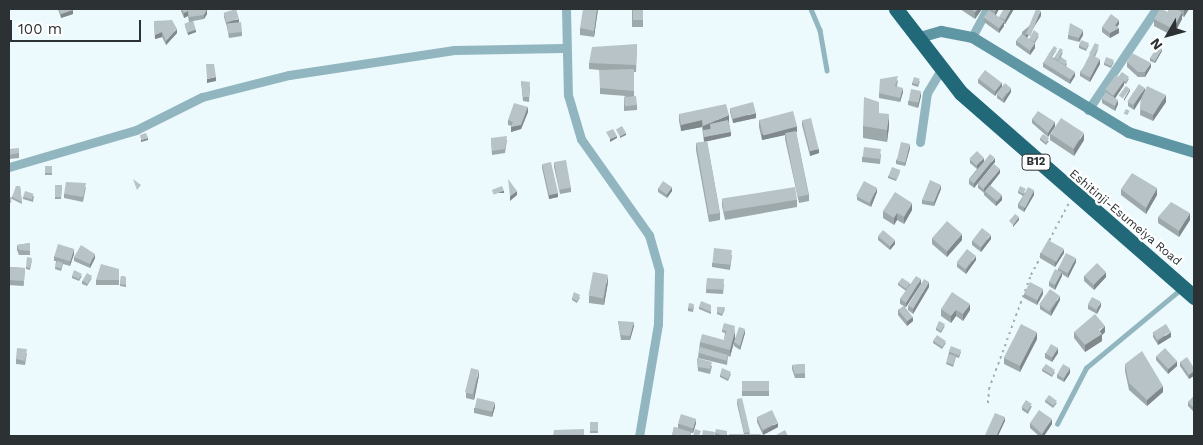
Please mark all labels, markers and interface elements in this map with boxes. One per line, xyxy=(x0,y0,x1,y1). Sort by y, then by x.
scale bar xyxy=(12,10,144,42)
north arrow xyxy=(1143,10,1193,60)
text: 100 m xyxy=(18,20,62,38)
text: N xyxy=(1147,35,1166,53)
road number: B12 xyxy=(1021,154,1051,170)
street label: Eshitinji-Esumeiya Road xyxy=(1066,167,1184,269)

